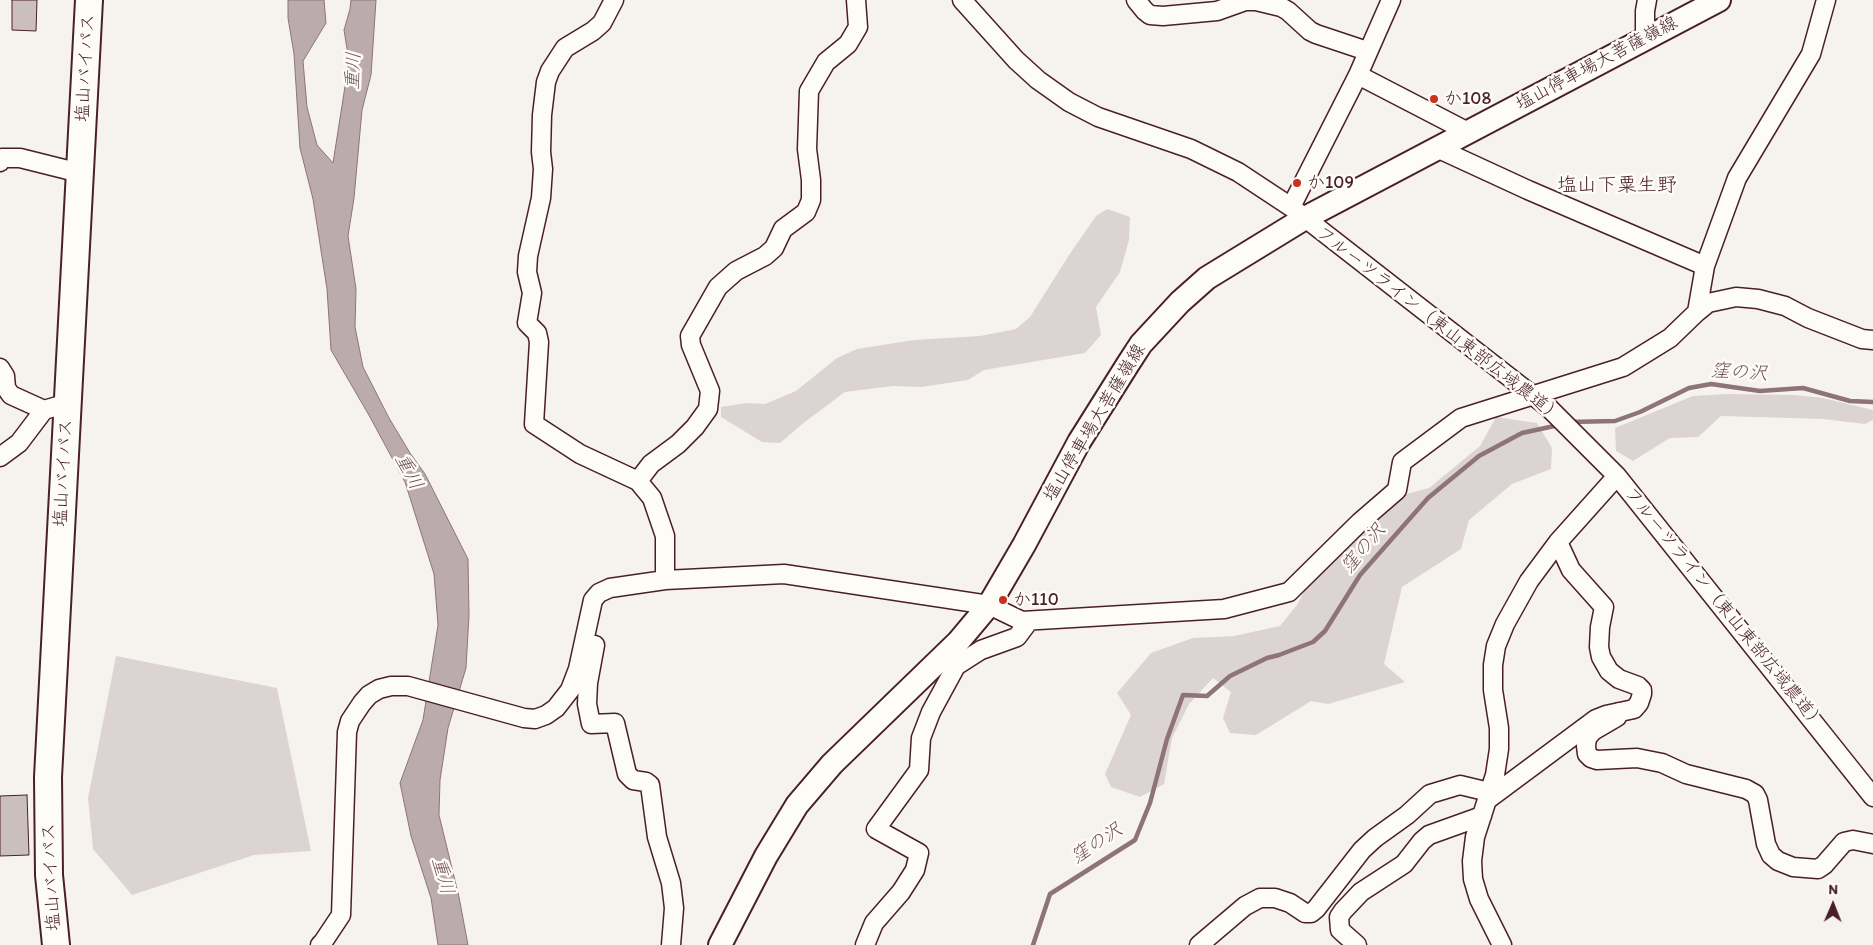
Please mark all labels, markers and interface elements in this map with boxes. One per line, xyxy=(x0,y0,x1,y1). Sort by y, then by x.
street label: 塩山停車場大菩薩嶺線 xyxy=(1512,12,1682,116)
street label: 塩山バイパス xyxy=(72,14,100,122)
water label: 重川 xyxy=(342,51,366,91)
place label: か108 xyxy=(1444,88,1491,110)
marker: か108 xyxy=(1428,93,1440,105)
place label: か109 xyxy=(1307,172,1354,194)
district label: 塩山下粟生野 xyxy=(1557,174,1677,198)
marker: か109 xyxy=(1291,177,1303,189)
street label: フルーツライン（東山東部広域農道） xyxy=(1312,222,1566,428)
street label: 塩山停車場大菩薩嶺線 xyxy=(1039,340,1151,506)
water label: 窪の沢 xyxy=(1710,360,1768,386)
street label: 塩山バイパス xyxy=(50,419,78,527)
water label: 重川 xyxy=(389,450,427,494)
street label: フルーツライン（東山東部広域農道） xyxy=(1619,483,1829,735)
water label: 窪の沢 xyxy=(1337,520,1391,578)
place label: か110 xyxy=(1013,589,1059,611)
marker: か110 xyxy=(997,594,1009,606)
water label: 窪の沢 xyxy=(1067,819,1127,869)
street label: 塩山バイパス xyxy=(38,823,66,931)
water label: 重川 xyxy=(426,855,458,897)
north arrow xyxy=(1808,880,1858,930)
text: N xyxy=(1828,881,1838,898)

